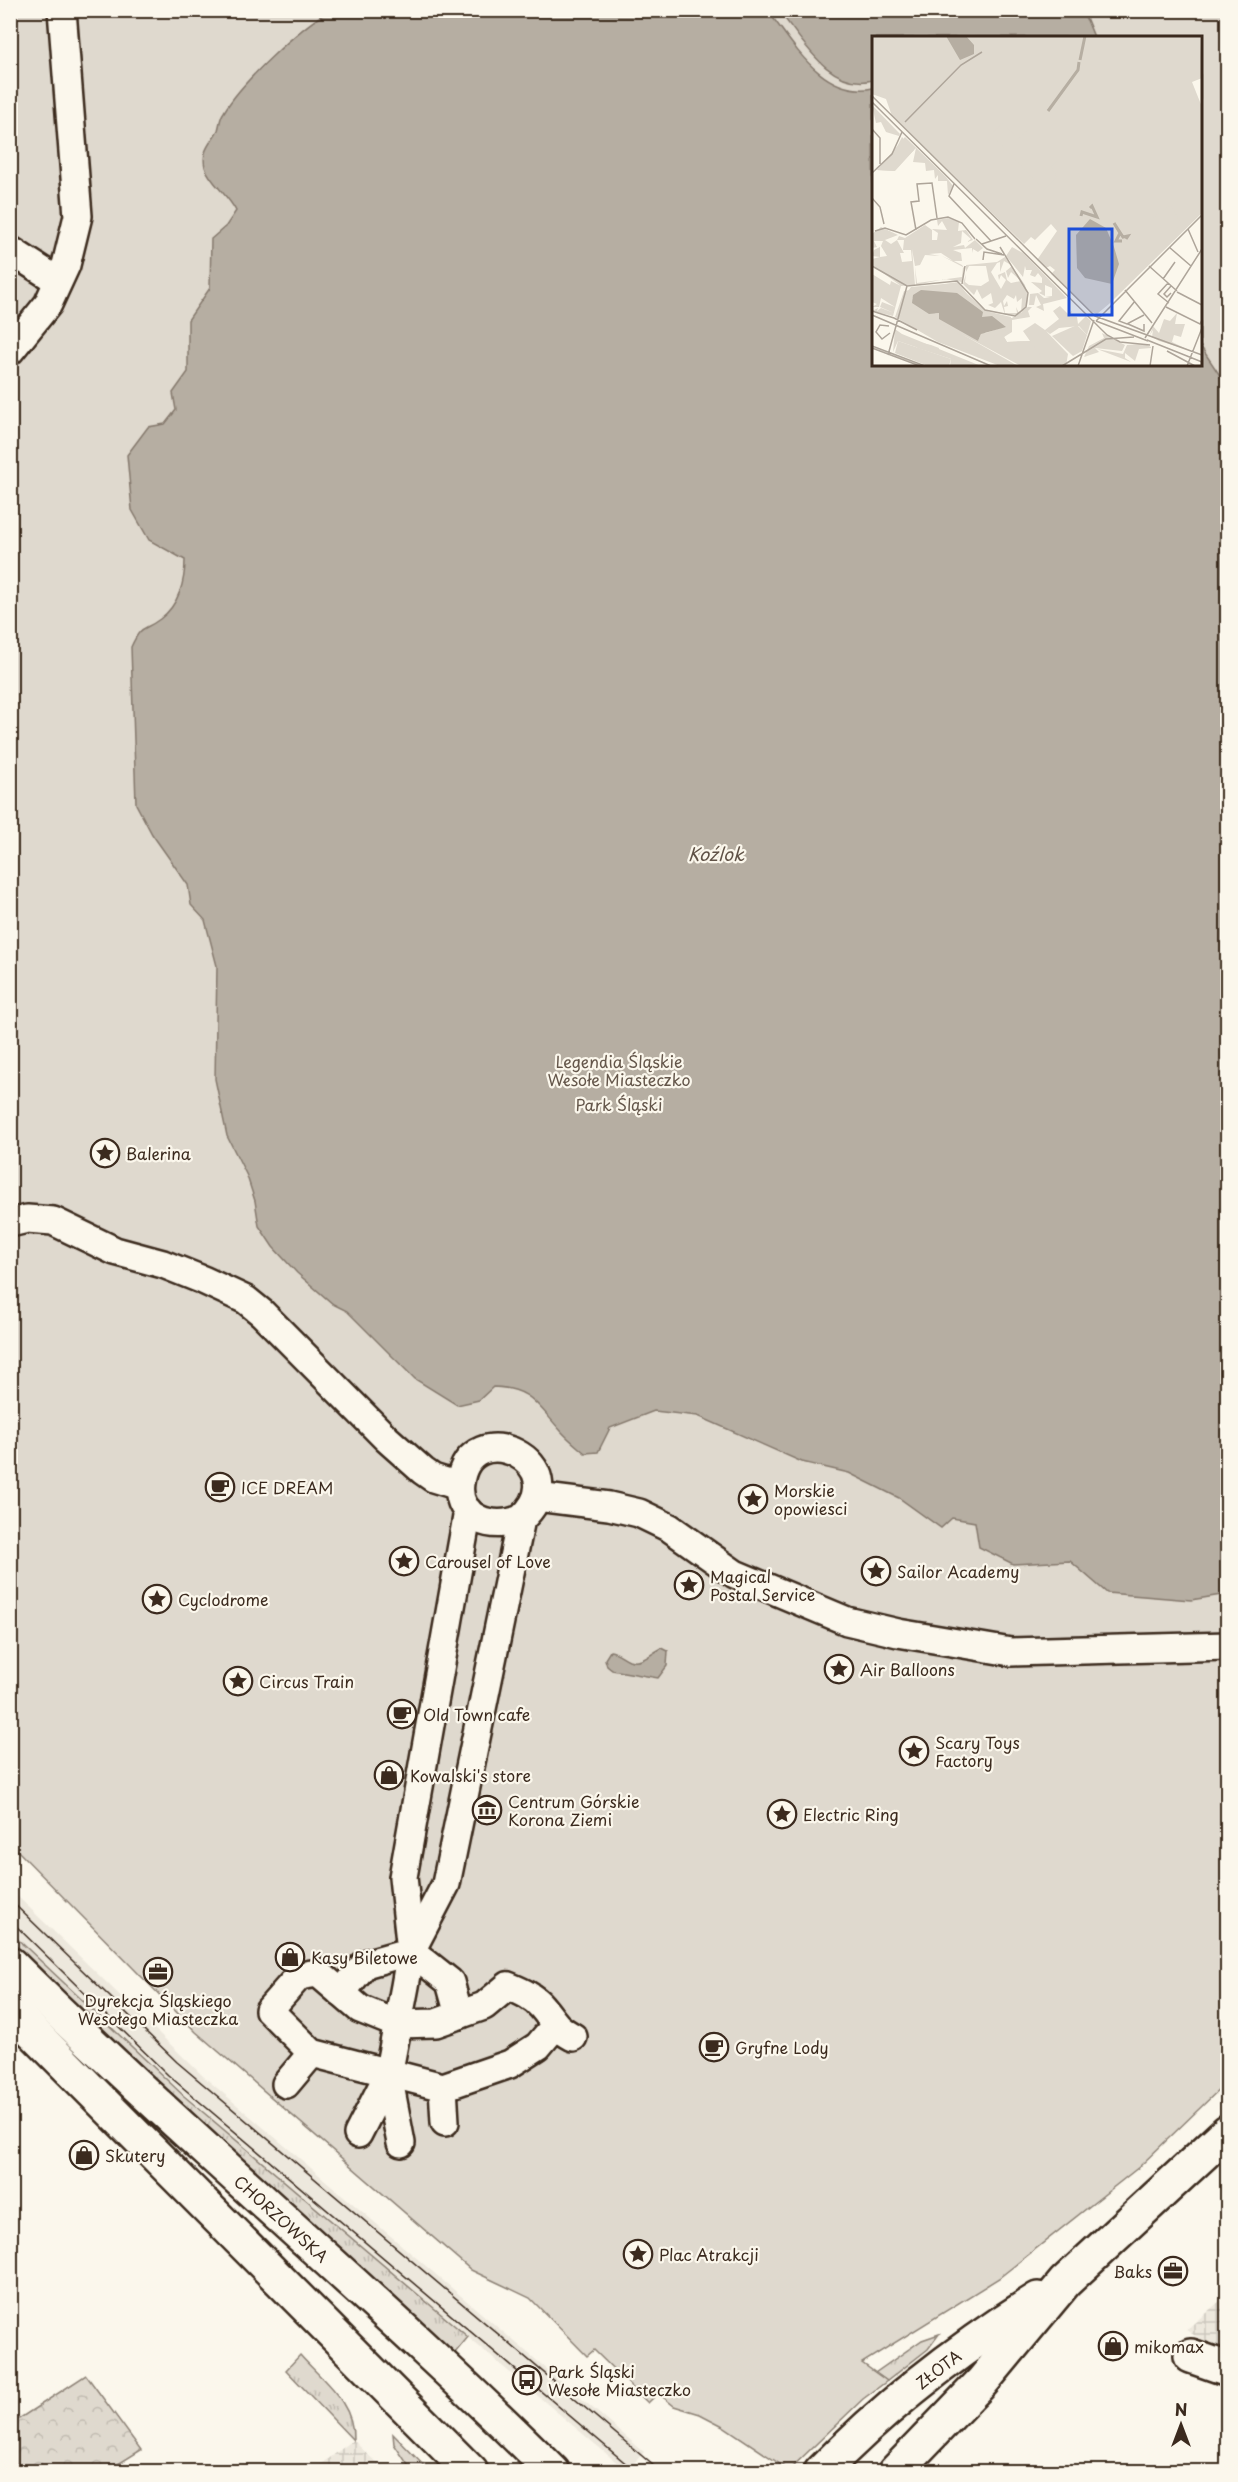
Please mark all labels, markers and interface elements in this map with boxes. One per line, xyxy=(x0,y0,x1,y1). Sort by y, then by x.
inset map xyxy=(872,36,1202,366)
water label: Koźlok xyxy=(688,840,745,867)
park label: Legendia Śląskie Wesołe Miasteczko xyxy=(547,1049,691,1091)
park label: Park Śląski xyxy=(576,1092,662,1116)
place icon: Balerina xyxy=(89,1137,121,1169)
place label: Balerina xyxy=(126,1141,191,1165)
cafe icon: ICE DREAM xyxy=(204,1471,236,1503)
place label: ICE DREAM xyxy=(241,1475,333,1499)
place label: Morskie opowiesci xyxy=(774,1478,847,1520)
place icon: Morskie opowiesci xyxy=(737,1483,769,1515)
place icon: Carousel of Love xyxy=(388,1545,420,1577)
place label: Carousel of Love xyxy=(425,1549,551,1573)
place icon: Sailor Academy xyxy=(860,1555,892,1587)
place label: Sailor Academy xyxy=(897,1559,1019,1583)
place label: Magical Postal Service xyxy=(710,1564,815,1606)
place icon: Magical Postal Service xyxy=(673,1569,705,1601)
place icon: Cyclodrome xyxy=(141,1583,173,1615)
place label: Cyclodrome xyxy=(178,1587,269,1611)
place icon: Air Balloons xyxy=(823,1653,855,1685)
place label: Air Balloons xyxy=(860,1657,955,1681)
place icon: Circus Train xyxy=(222,1665,254,1697)
place label: Circus Train xyxy=(259,1669,354,1693)
cafe icon: Old Town cafe xyxy=(386,1698,418,1730)
place label: Old Town cafe xyxy=(423,1702,530,1726)
place label: Scary Toys Factory xyxy=(935,1730,1020,1772)
place icon: Scary Toys Factory xyxy=(898,1735,930,1767)
shop icon: Kowalski's store xyxy=(373,1759,405,1791)
place label: Kowalski's store xyxy=(410,1763,531,1787)
place label: Centrum Górskie Korona Ziemi xyxy=(508,1789,639,1831)
museum icon: Centrum Górskie Korona Ziemi xyxy=(471,1794,503,1826)
place icon: Electric Ring xyxy=(766,1798,798,1830)
place label: Electric Ring xyxy=(803,1802,899,1826)
shop icon: Kasy Biletowe xyxy=(274,1941,306,1973)
place label: Kasy Biletowe xyxy=(311,1945,418,1969)
office icon: Dyrekcja Śląskiego Wesołego Miasteczka xyxy=(142,1956,174,1988)
place label: Dyrekcja Śląskiego Wesołego Miasteczka xyxy=(78,1988,238,2030)
cafe icon: Gryfne Lody xyxy=(698,2031,730,2063)
place label: Gryfne Lody xyxy=(735,2035,828,2059)
shop icon: Skutery xyxy=(68,2139,100,2171)
place label: Skutery xyxy=(105,2143,165,2167)
street label: CHORZOWSKA xyxy=(229,2169,334,2267)
place icon: Plac Atrakcji xyxy=(622,2238,654,2270)
place label: Plac Atrakcji xyxy=(659,2242,759,2266)
office icon: Baks xyxy=(1157,2255,1189,2287)
place label: Baks xyxy=(1113,2259,1152,2283)
shop icon: mikomax xyxy=(1097,2330,1129,2362)
place label: mikomax xyxy=(1134,2334,1204,2358)
street label: ZŁOTA xyxy=(910,2343,966,2394)
place label: Park Śląski Wesołe Miasteczko xyxy=(548,2359,691,2401)
bus stop icon: Park Śląski Wesołe Miasteczko xyxy=(511,2364,543,2396)
north arrow xyxy=(1151,2395,1211,2455)
text: N xyxy=(1175,2397,1187,2421)

